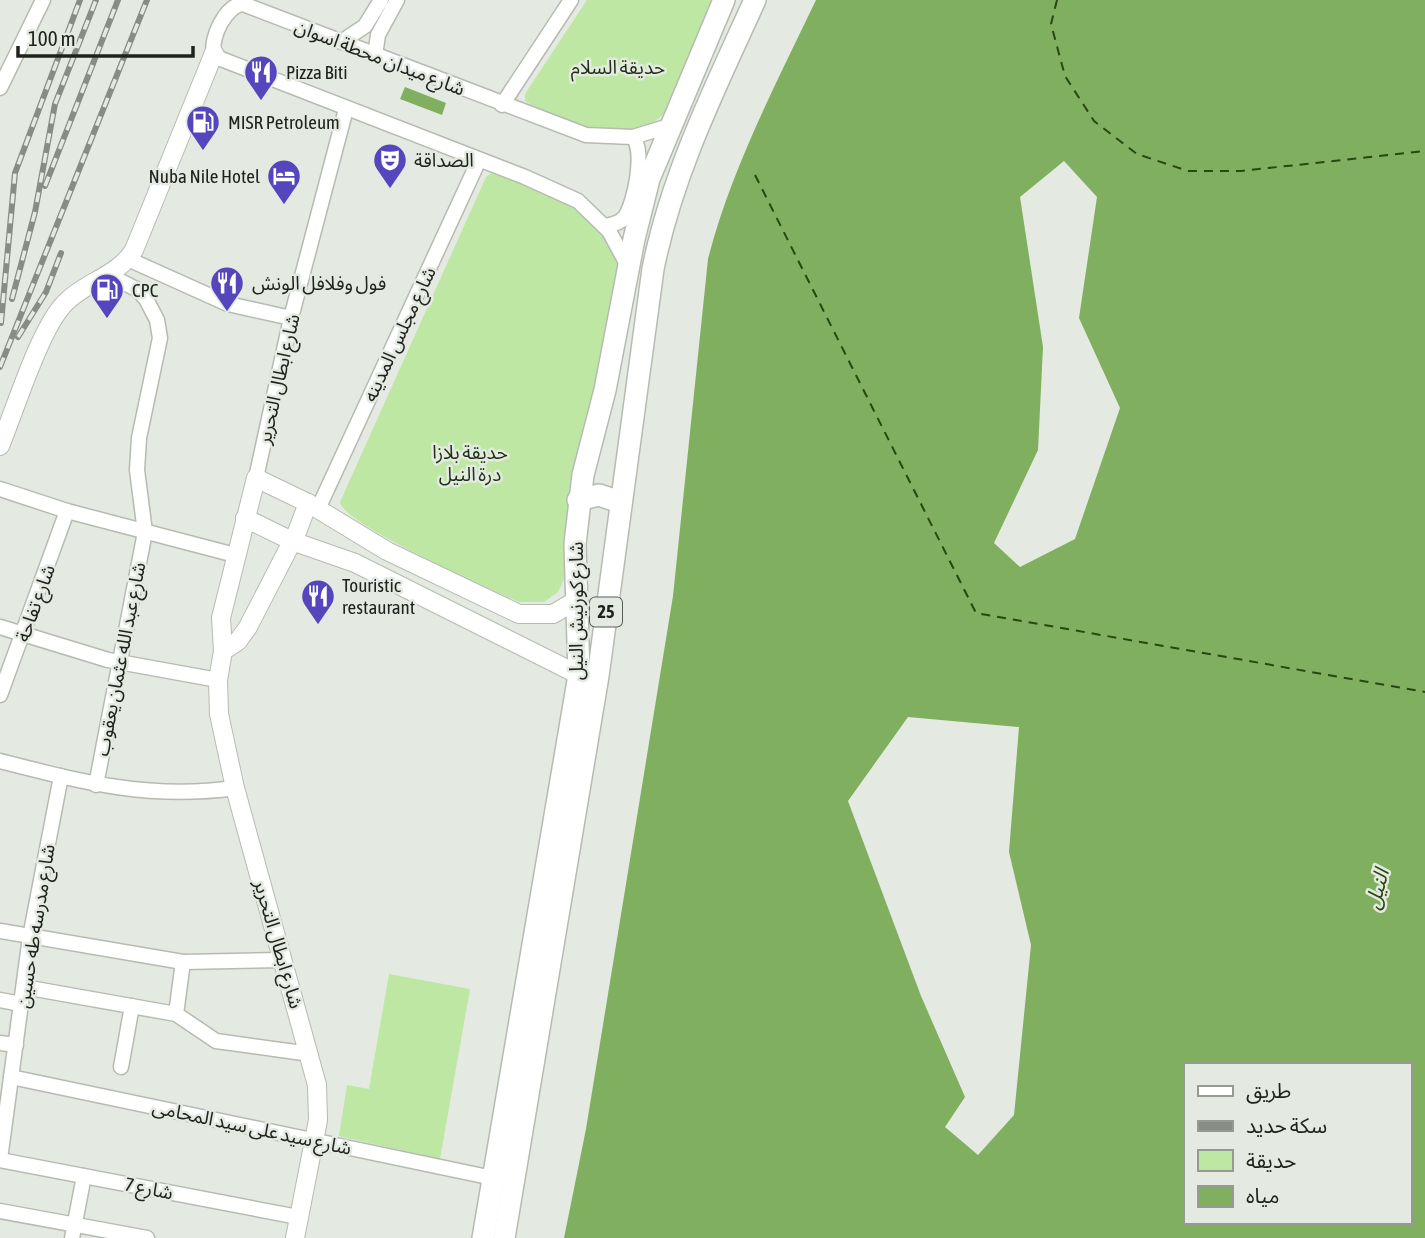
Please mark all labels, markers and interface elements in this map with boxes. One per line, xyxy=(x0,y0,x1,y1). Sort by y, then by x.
scale bar xyxy=(18,14,192,58)
street label: شارع ميدان محطة اسوان xyxy=(291,14,468,102)
text: 100 m xyxy=(28,26,76,50)
restaurant icon: Pizza Biti xyxy=(242,53,280,102)
park label: حديقة السلام xyxy=(571,56,665,82)
place label: Pizza Biti xyxy=(286,61,348,83)
fuel station icon: MISR Petroleum xyxy=(184,103,222,152)
place label: MISR Petroleum xyxy=(228,111,340,133)
theatre icon: الصداقة xyxy=(371,141,409,190)
place label: الصداقة xyxy=(414,149,474,171)
hotel icon: Nuba Nile Hotel xyxy=(265,157,303,206)
place label: Nuba Nile Hotel xyxy=(149,165,260,187)
street label: شارع مجلس المدينه xyxy=(358,263,443,406)
restaurant icon: فول وفلافل الونش xyxy=(208,264,246,313)
fuel station icon: CPC xyxy=(88,271,126,320)
place label: فول وفلافل الونش xyxy=(252,272,386,295)
place label: CPC xyxy=(132,279,159,301)
street label: شارع ابطال التحرير xyxy=(252,312,307,448)
park label: حديقة بلازا درة النيل xyxy=(432,441,508,486)
street label: شارع كورنيش النيل xyxy=(565,542,590,680)
street label: شارع عبد الله عثمان يعقوب xyxy=(90,560,153,758)
street label: شارع تفاحة xyxy=(11,561,62,646)
place label: Touristic restaurant xyxy=(342,574,415,618)
restaurant icon: Touristic restaurant xyxy=(299,577,337,626)
road number: 25 xyxy=(590,598,622,626)
street label: شارع مدرسه طه حسين xyxy=(11,842,62,1010)
water label: النيل xyxy=(1359,864,1394,912)
street label: شارع ابطال التحرير xyxy=(247,876,308,1012)
legend xyxy=(1184,1063,1411,1224)
text: طريق xyxy=(1246,1078,1291,1104)
street label: شارع سيد على سيد المحامى xyxy=(150,1095,354,1162)
text: سكة حديد xyxy=(1246,1113,1327,1137)
text: حديقة xyxy=(1246,1148,1296,1172)
street label: شارع 7 xyxy=(122,1173,175,1206)
text: مياه xyxy=(1246,1183,1279,1207)

